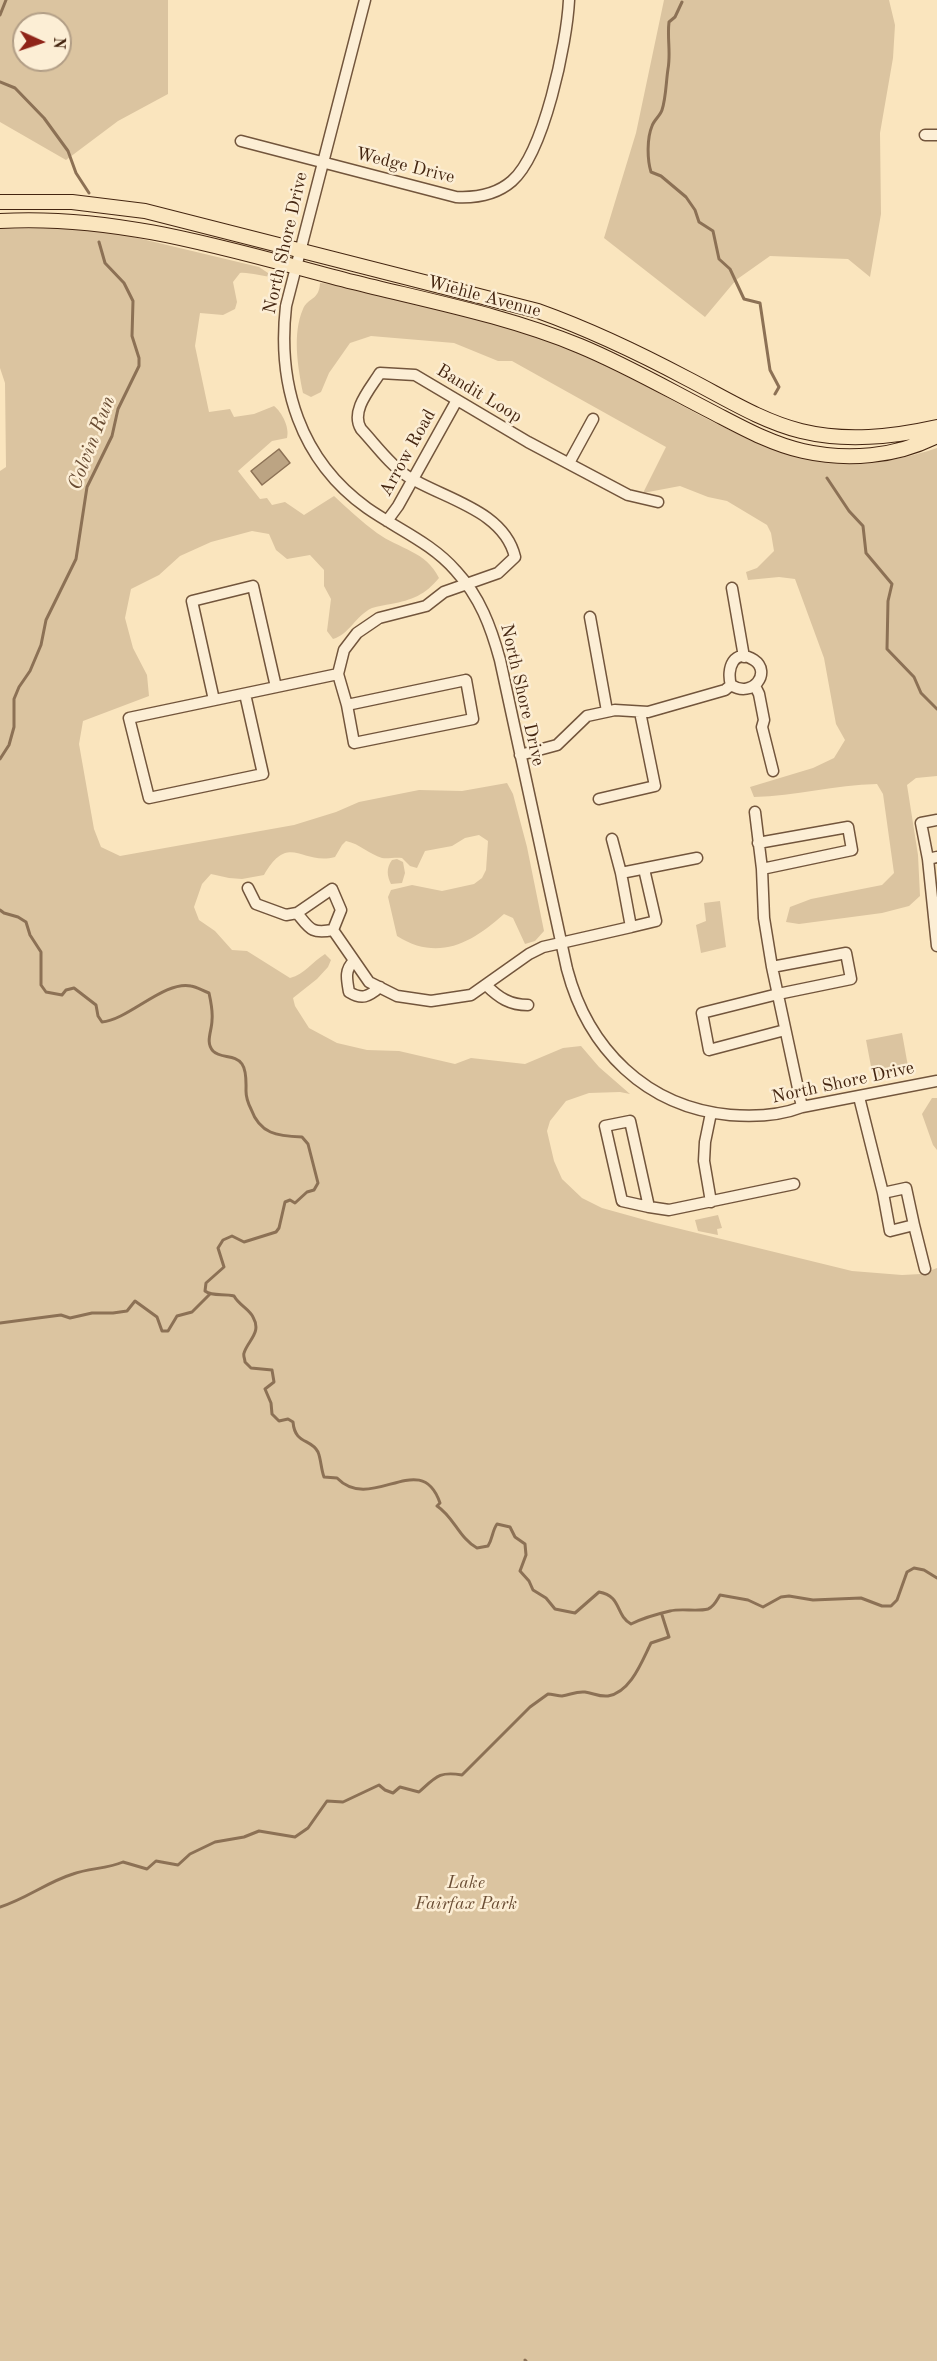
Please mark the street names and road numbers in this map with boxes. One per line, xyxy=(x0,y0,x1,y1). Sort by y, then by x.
street label: Wedge Drive xyxy=(353,143,457,189)
street label: North Shore Drive xyxy=(259,170,313,316)
street label: Wiehle Avenue xyxy=(425,271,543,323)
street label: Bandit Loop xyxy=(432,360,526,428)
street label: Arrow Road xyxy=(375,406,441,500)
street label: North Shore Drive xyxy=(495,622,549,768)
street label: North Shore Drive xyxy=(770,1057,916,1109)

